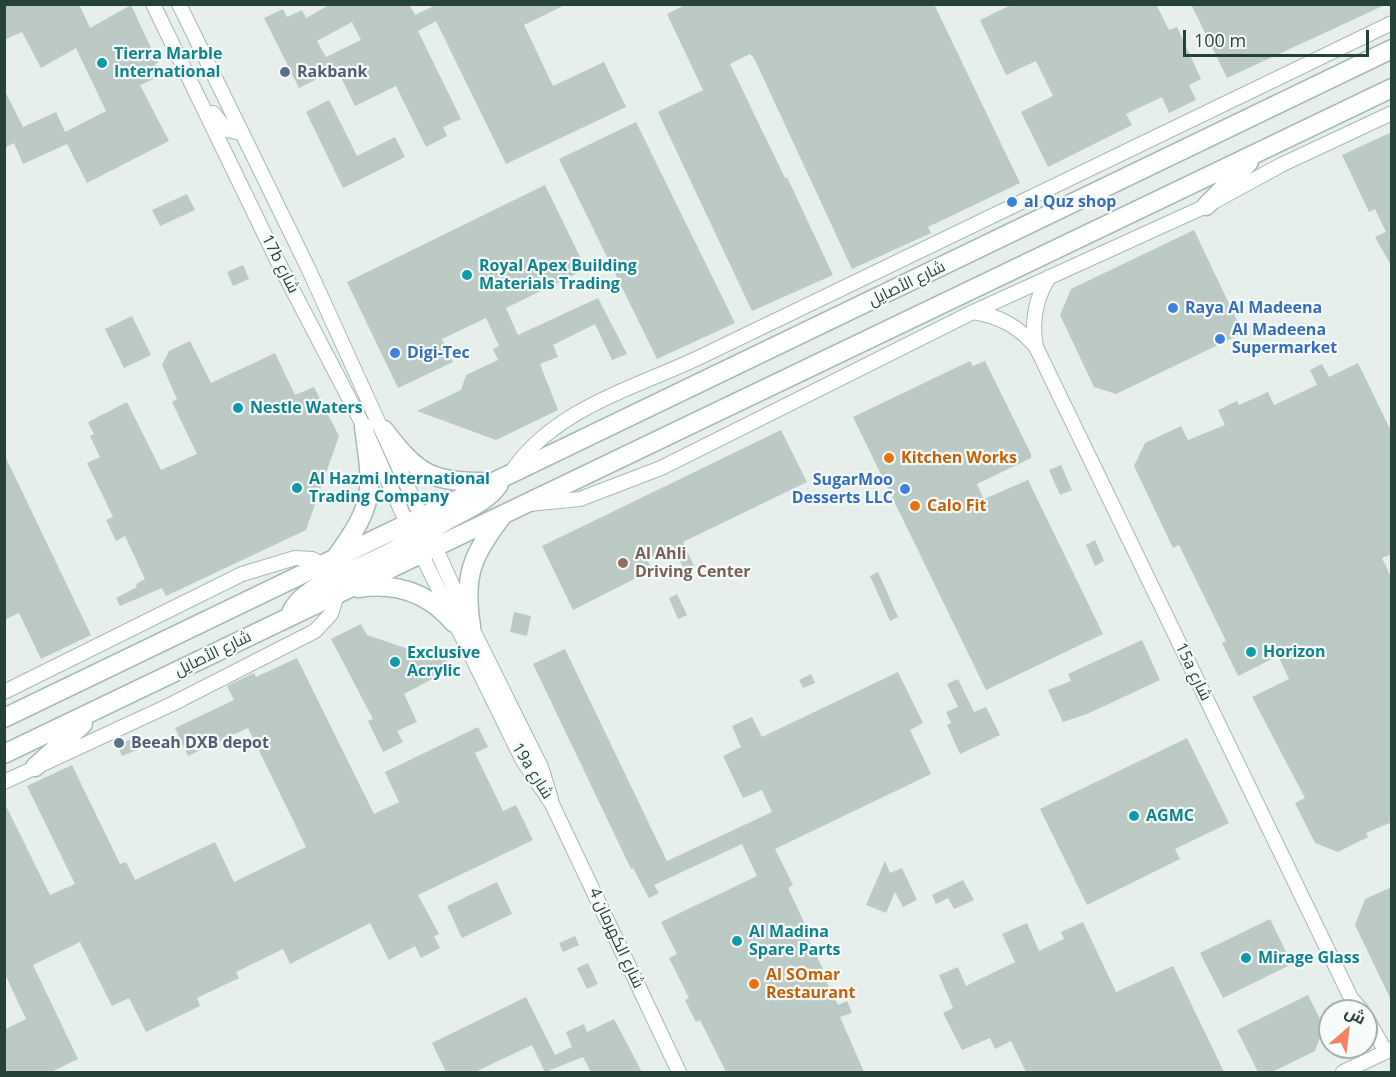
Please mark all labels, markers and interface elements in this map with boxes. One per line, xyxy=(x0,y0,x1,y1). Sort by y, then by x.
scale bar xyxy=(1186,18,1372,56)
text: 100 m xyxy=(1194,28,1246,52)
place label: Tierra Marble International xyxy=(114,44,222,82)
marker: Tierra Marble International xyxy=(95,56,109,70)
place label: Rakbank xyxy=(297,62,367,82)
marker: Rakbank xyxy=(278,65,292,79)
place label: al Quz shop xyxy=(1024,192,1116,212)
marker: al Quz shop xyxy=(1005,195,1019,209)
street label: 17b شارع xyxy=(257,231,303,297)
place label: Royal Apex Building Materials Trading xyxy=(479,256,637,294)
street label: شارع الأصايل xyxy=(865,257,949,311)
marker: Royal Apex Building Materials Trading xyxy=(460,268,474,282)
place label: Raya Al Madeena xyxy=(1185,298,1322,318)
marker: Raya Al Madeena xyxy=(1166,301,1180,315)
place label: Al Madeena Supermarket xyxy=(1232,320,1337,358)
marker: Al Madeena Supermarket xyxy=(1213,332,1227,346)
place label: Digi-Tec xyxy=(407,343,470,363)
marker: Digi-Tec xyxy=(388,346,402,360)
place label: Nestle Waters xyxy=(250,398,363,418)
marker: Nestle Waters xyxy=(231,401,245,415)
place label: Kitchen Works xyxy=(901,448,1017,468)
marker: Kitchen Works xyxy=(882,451,896,465)
place label: Al Hazmi International Trading Company xyxy=(309,469,490,507)
place label: SugarMoo Desserts LLC xyxy=(792,470,893,508)
marker: Al Hazmi International Trading Company xyxy=(290,481,304,495)
marker: SugarMoo Desserts LLC xyxy=(898,482,912,496)
place label: Calo Fit xyxy=(927,496,986,516)
marker: Calo Fit xyxy=(908,499,922,513)
place label: Al Ahli Driving Center xyxy=(635,544,751,582)
marker: Al Ahli Driving Center xyxy=(616,556,630,570)
street label: شارع الأصايل xyxy=(171,627,255,681)
street label: 15a شارع xyxy=(1171,640,1215,704)
place label: Horizon xyxy=(1263,642,1326,662)
place label: Exclusive Acrylic xyxy=(407,643,480,681)
marker: Horizon xyxy=(1244,645,1258,659)
marker: Exclusive Acrylic xyxy=(388,655,402,669)
place label: Beeah DXB depot xyxy=(131,733,269,753)
marker: Beeah DXB depot xyxy=(112,736,126,750)
street label: 19a شارع xyxy=(507,739,557,803)
place label: AGMC xyxy=(1146,806,1194,826)
marker: AGMC xyxy=(1127,809,1141,823)
street label: شارع الكهرمان 4 xyxy=(584,885,648,991)
place label: Al Madina Spare Parts xyxy=(749,922,840,960)
marker: Al Madina Spare Parts xyxy=(730,934,744,948)
place label: Mirage Glass xyxy=(1258,948,1360,968)
marker: Mirage Glass xyxy=(1239,951,1253,965)
place label: Al SOmar Restaurant xyxy=(766,965,855,1003)
marker: Al SOmar Restaurant xyxy=(747,977,761,991)
north arrow xyxy=(1318,999,1378,1059)
text: ش xyxy=(1341,1000,1370,1029)

